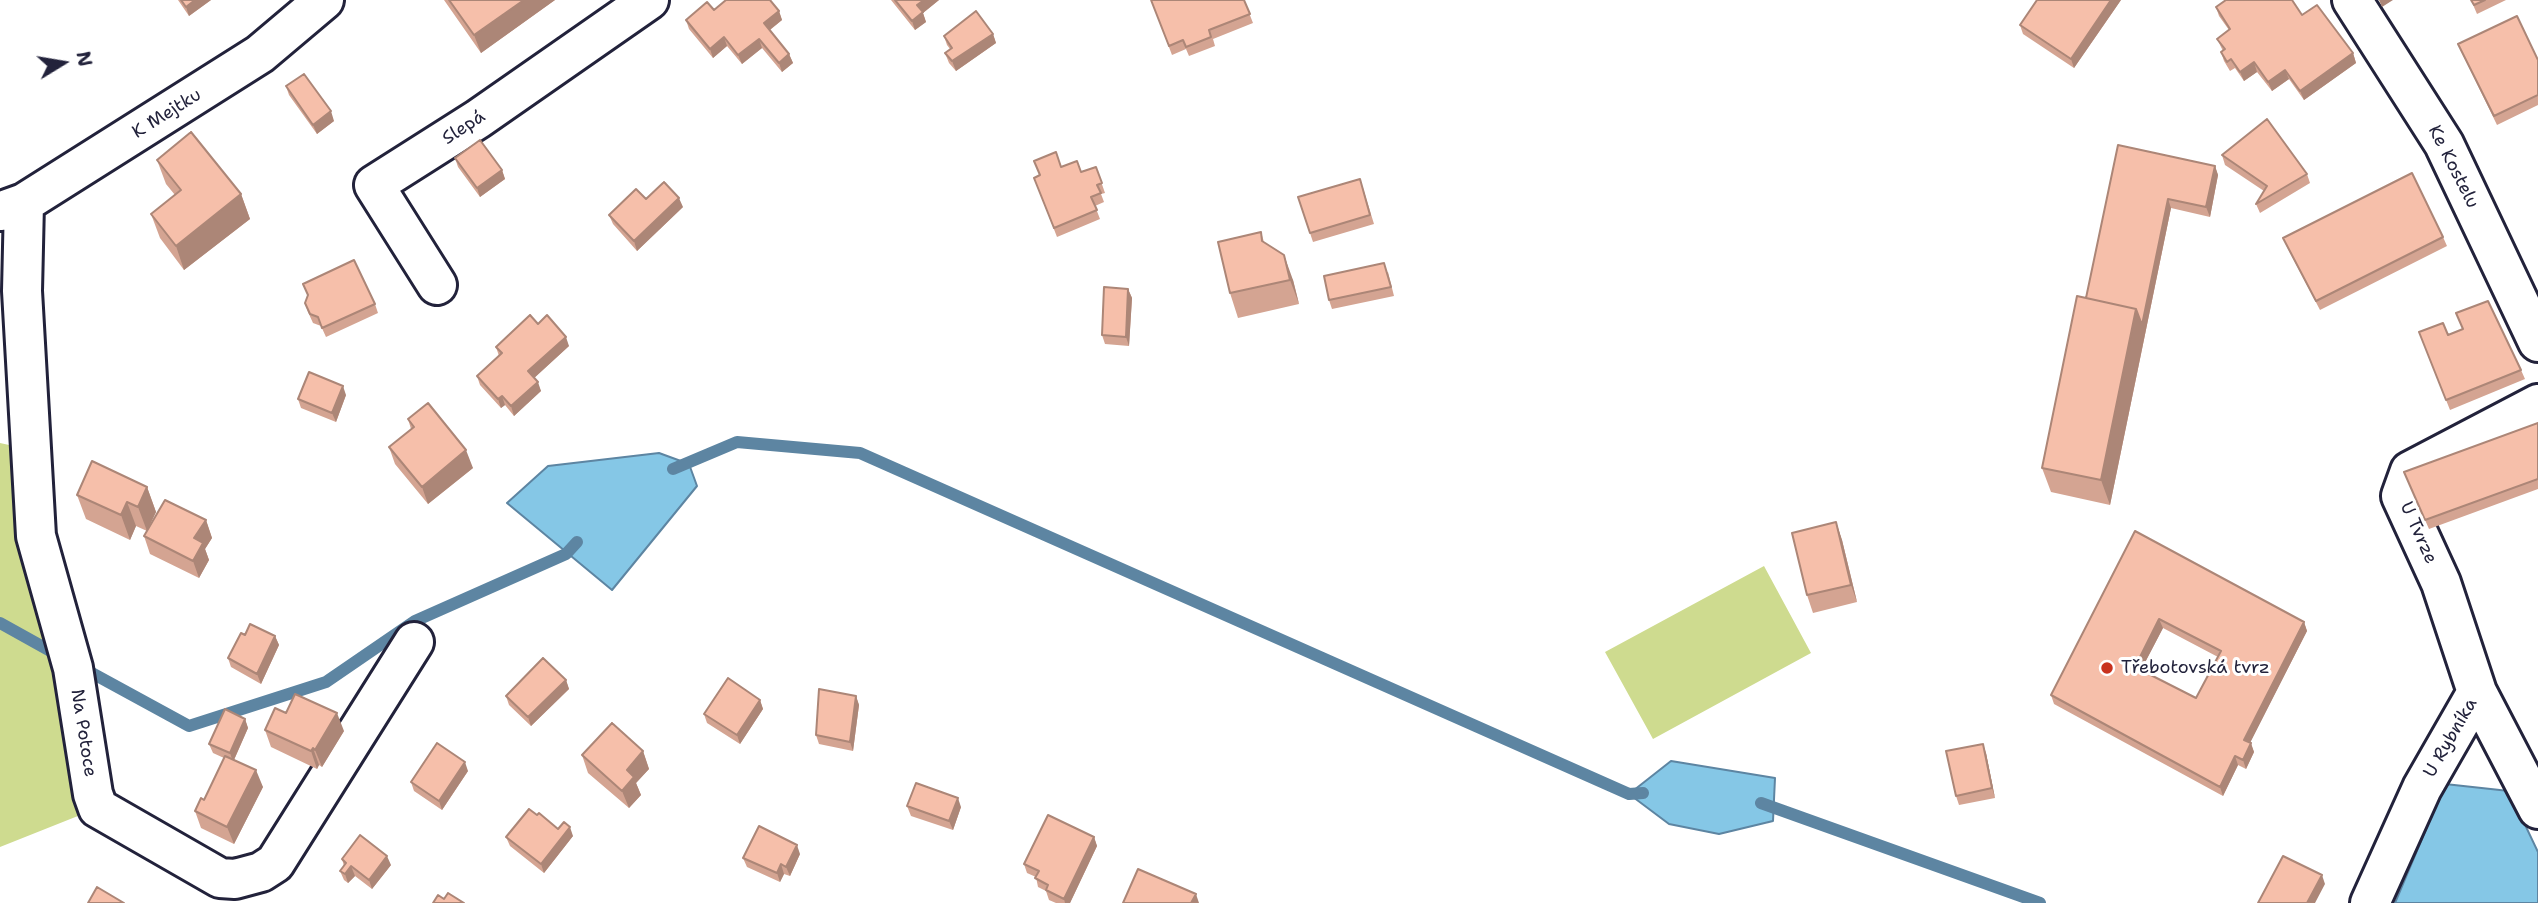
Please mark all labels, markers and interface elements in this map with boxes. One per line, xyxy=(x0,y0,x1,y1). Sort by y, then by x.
north arrow xyxy=(28,28,98,98)
text: N xyxy=(70,49,98,69)
street label: K Mejtku xyxy=(128,84,206,144)
street label: Slepá xyxy=(439,106,489,150)
street label: Ke Kostelu xyxy=(2423,122,2483,212)
street label: U Tvrze xyxy=(2395,499,2441,567)
place label: Třebotovská tvrz xyxy=(2121,657,2270,679)
marker: Třebotovská tvrz xyxy=(2099,660,2115,676)
street label: Na Potoce xyxy=(65,688,101,778)
street label: U Rybníka xyxy=(2420,695,2482,781)

